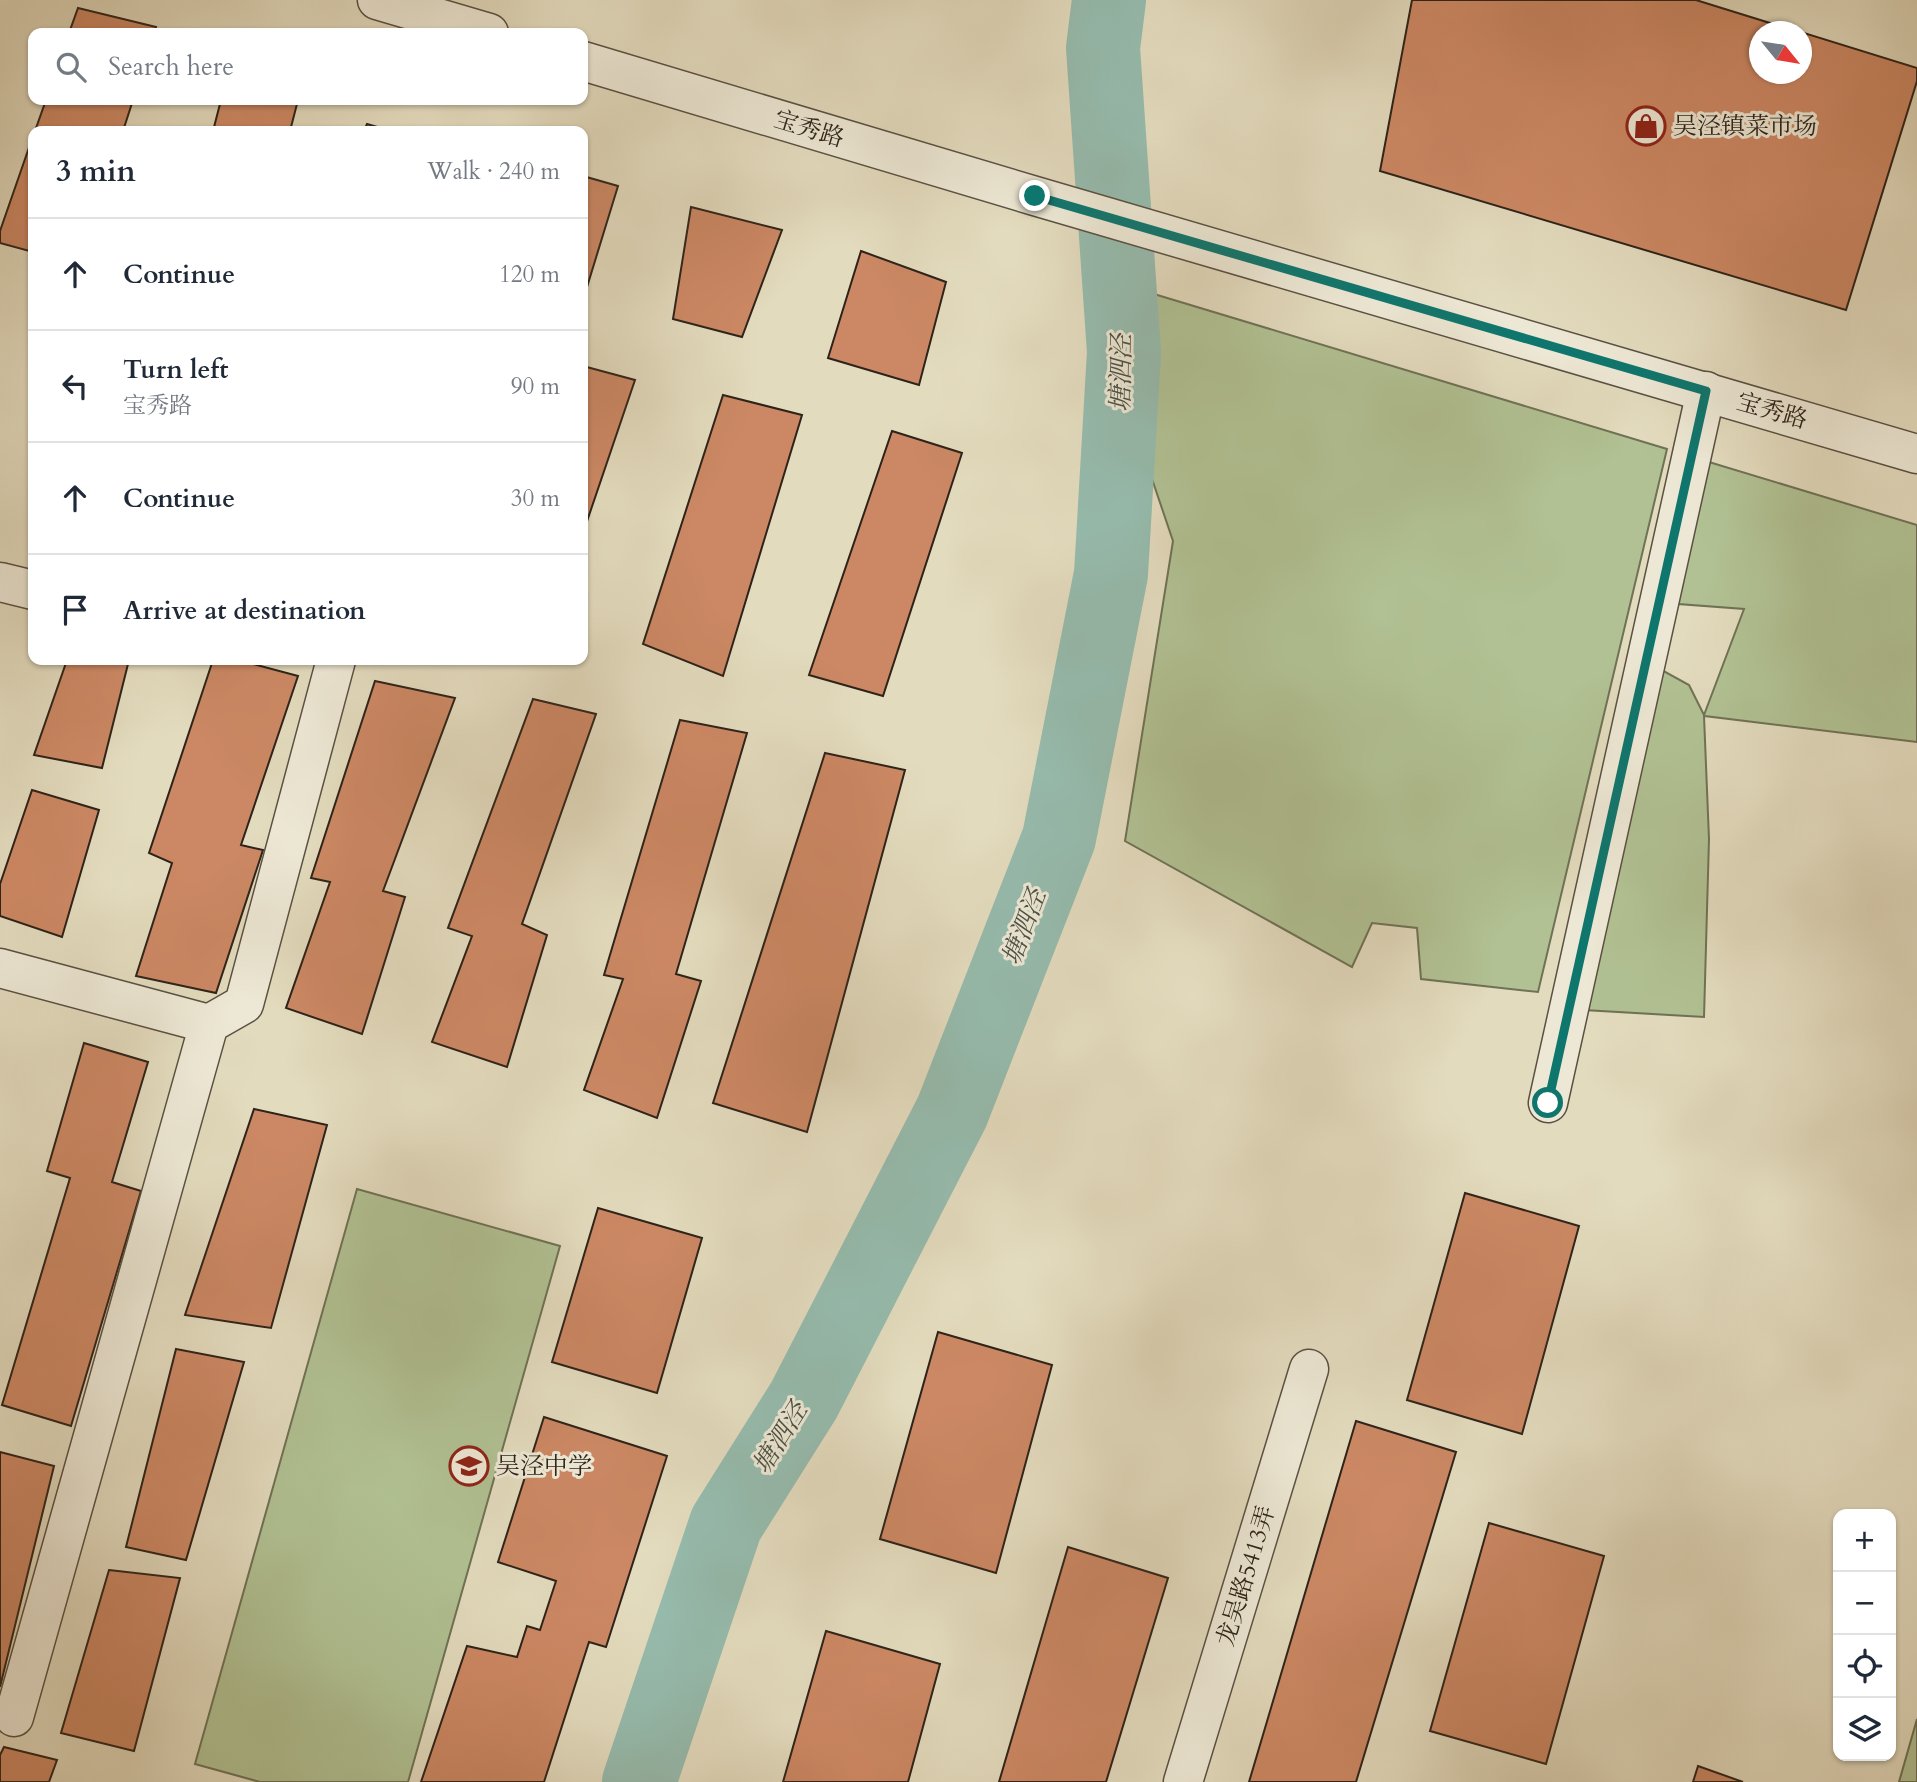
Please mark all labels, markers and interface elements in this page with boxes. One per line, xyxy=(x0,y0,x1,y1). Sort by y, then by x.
north arrow xyxy=(1749,21,1812,84)
search box xyxy=(28,28,588,105)
icon: search xyxy=(52,48,90,86)
text: Search here xyxy=(108,49,234,84)
street label: 宝秀路 xyxy=(770,103,848,155)
shop icon: 吴泾镇菜市场 xyxy=(1625,105,1667,147)
place label: 吴泾镇菜市场 xyxy=(1673,110,1817,143)
text: 3 min xyxy=(56,151,136,192)
text: Walk · 240 m xyxy=(427,156,560,187)
route end xyxy=(1019,180,1050,211)
icon: ahead xyxy=(56,255,94,293)
text: Continue xyxy=(123,257,235,292)
text: 120 m xyxy=(499,259,560,290)
water label: 塘泗泾 xyxy=(1103,332,1139,412)
text: Turn left xyxy=(123,352,228,387)
icon: left xyxy=(56,367,94,405)
text: 90 m xyxy=(511,371,560,402)
street label: 宝秀路 xyxy=(1733,385,1811,437)
text: 宝秀路 xyxy=(123,390,192,421)
icon: ahead xyxy=(56,479,94,517)
text: Continue xyxy=(123,481,235,516)
text: 30 m xyxy=(511,483,560,514)
icon: arrive xyxy=(56,591,94,629)
text: Arrive at destination xyxy=(123,593,366,628)
water label: 塘泗泾 xyxy=(994,882,1055,970)
route start xyxy=(1532,1087,1563,1118)
water label: 塘泗泾 xyxy=(744,1394,817,1480)
school or university icon: 吴泾中学 xyxy=(448,1445,490,1487)
place label: 吴泾中学 xyxy=(496,1450,592,1483)
street label: 龙吴路5413弄 xyxy=(1209,1502,1283,1650)
map controls xyxy=(1833,1509,1896,1761)
button: + xyxy=(1833,1509,1896,1572)
button: − xyxy=(1833,1572,1896,1635)
button: locate xyxy=(1833,1635,1896,1698)
button: layers xyxy=(1833,1698,1896,1761)

